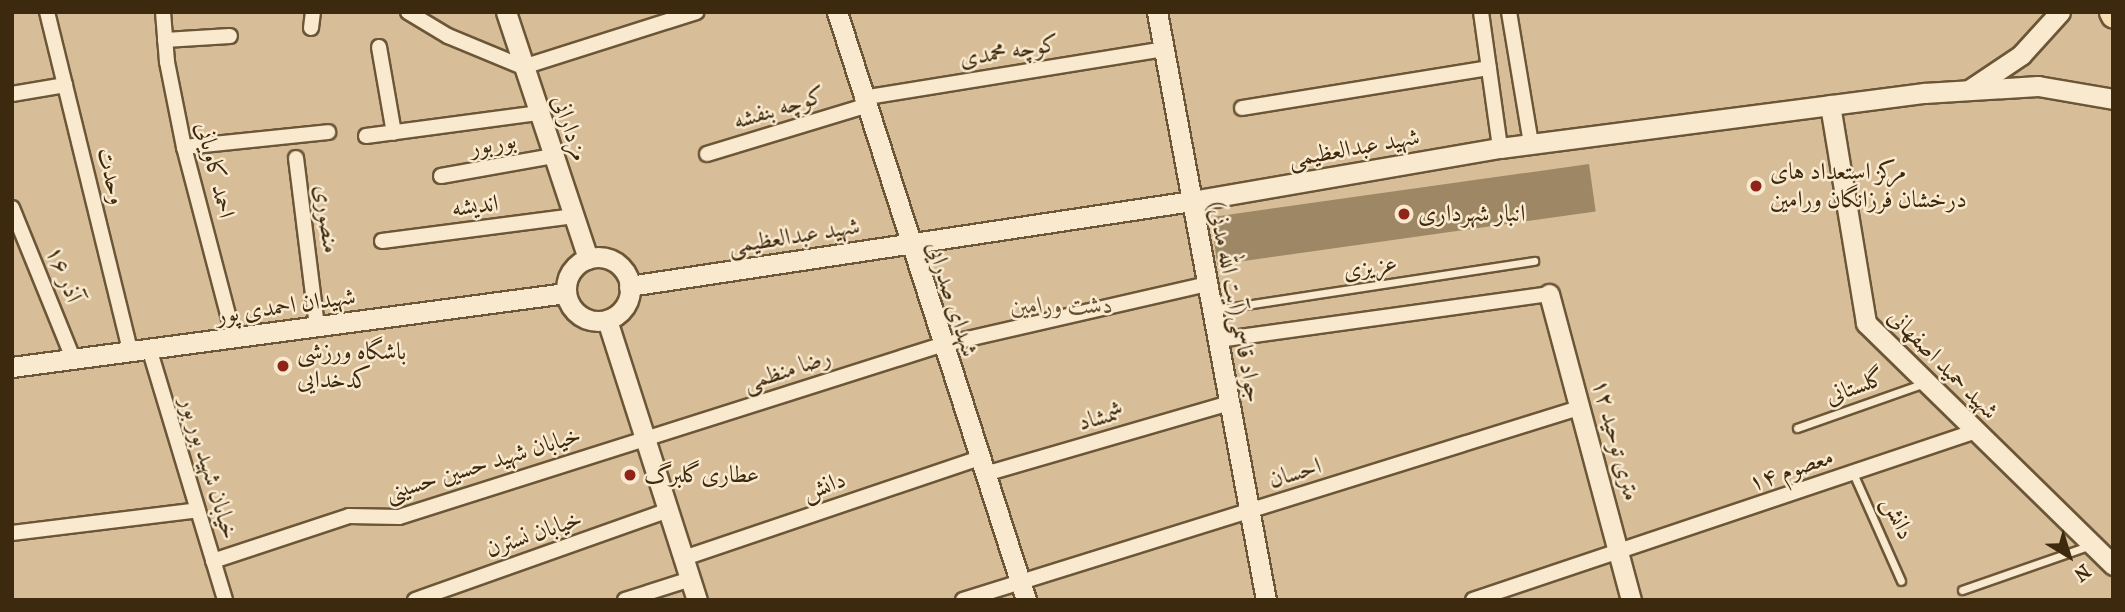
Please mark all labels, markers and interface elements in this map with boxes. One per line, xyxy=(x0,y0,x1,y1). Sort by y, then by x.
street label: کوچه محمدی xyxy=(957,29,1061,73)
street label: کوچه بنفشه xyxy=(730,80,828,136)
street label: مزدارانی xyxy=(545,91,595,165)
street label: احمد کاویانی xyxy=(189,119,241,221)
street label: شهید عبدالعظیمی xyxy=(1286,122,1422,174)
street label: بوربور xyxy=(467,126,519,162)
street label: وحدت xyxy=(90,145,132,207)
place label: مرکز استعداد های درخشان فرزانگان ورامین xyxy=(1770,158,1967,214)
marker: مرکز استعداد های درخشان فرزانگان ورامین xyxy=(1748,178,1764,194)
street label: منصوری xyxy=(309,183,345,255)
street label: اندیشه xyxy=(450,189,500,223)
street label: جواد قاسمی(آیت الله مدنی) xyxy=(1201,199,1269,405)
place label: انبار شهرداری xyxy=(1418,200,1525,228)
marker: انبار شهرداری xyxy=(1396,206,1412,222)
street label: شهید عبدالعظیمی xyxy=(726,211,862,261)
street label: شهدای صدرایی xyxy=(920,238,984,360)
street label: ۱۶ آذر xyxy=(40,241,88,307)
street label: عزیزی xyxy=(1341,249,1399,285)
street label: شهیدان احمدی پور xyxy=(214,282,358,330)
park label: دشت ورامین xyxy=(1011,292,1113,320)
street label: شهید حمید اصفهانی xyxy=(1882,303,2004,425)
place label: باشگاه ورزشی کدخدایی xyxy=(297,338,406,394)
street label: رضا منظمی xyxy=(739,342,835,398)
marker: باشگاه ورزشی کدخدایی xyxy=(275,358,291,374)
street label: گلستانی xyxy=(1821,363,1889,411)
street label: ۱۲ متری توحید xyxy=(1586,376,1646,504)
street label: خیابان شهید بور بور xyxy=(174,393,244,543)
street label: شمشاد xyxy=(1075,397,1127,437)
street label: خیابان شهید حسین حسینی xyxy=(382,421,584,507)
street label: ۱۴ معصوم xyxy=(1745,442,1837,498)
street label: احسان xyxy=(1265,451,1325,495)
place label: عطاری‌گلبرگ xyxy=(644,461,759,489)
street label: دانش xyxy=(798,465,850,507)
marker: عطاری‌گلبرگ xyxy=(622,467,638,483)
street label: دانش xyxy=(1876,492,1920,544)
street label: خیابان نسترن xyxy=(482,504,586,564)
north arrow xyxy=(2034,521,2104,591)
text: N xyxy=(2069,559,2094,586)

